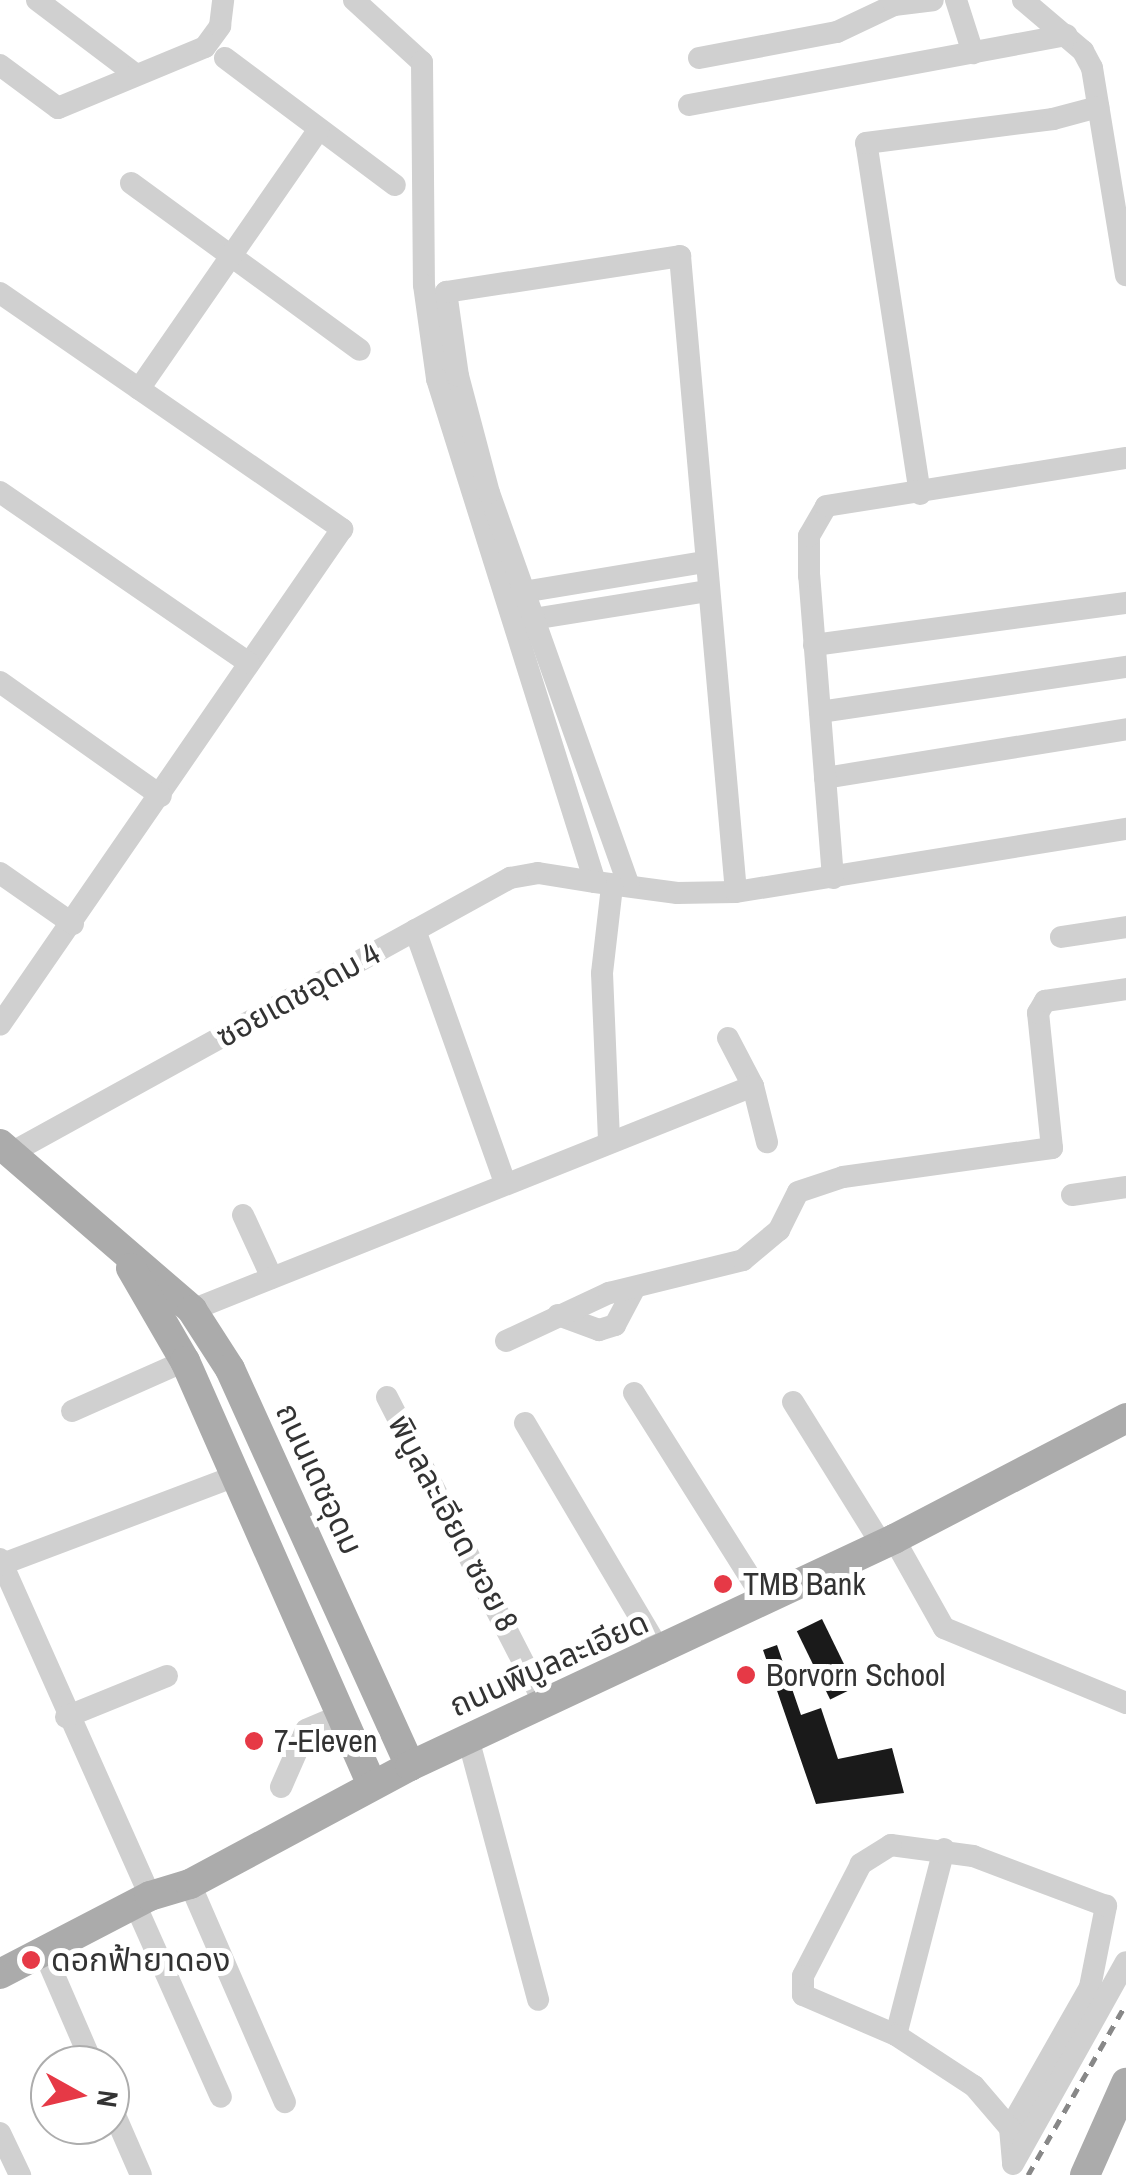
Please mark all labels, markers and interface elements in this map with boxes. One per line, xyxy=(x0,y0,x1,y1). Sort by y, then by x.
street label: ซอยเดชอุดม 4 xyxy=(209,934,387,1056)
street label: ถนนเดชอุดม xyxy=(267,1397,371,1561)
street label: พิบูลละเอียด ซอย 8 xyxy=(380,1408,526,1638)
place label: TMB Bank xyxy=(743,1565,865,1603)
marker: TMB Bank xyxy=(712,1573,734,1595)
street label: ถนนพิบูลละเอียด xyxy=(444,1603,654,1725)
place label: Borvorn School xyxy=(766,1656,945,1694)
marker: Borvorn School xyxy=(735,1664,757,1686)
place label: 7-Eleven xyxy=(274,1722,378,1760)
marker: 7-Eleven xyxy=(243,1730,265,1752)
place label: ดอกฟ้ายาดอง xyxy=(51,1941,230,1979)
marker: ดอกฟ้ายาดอง xyxy=(20,1949,42,1971)
north arrow xyxy=(30,2045,130,2145)
text: N xyxy=(88,2088,128,2110)

